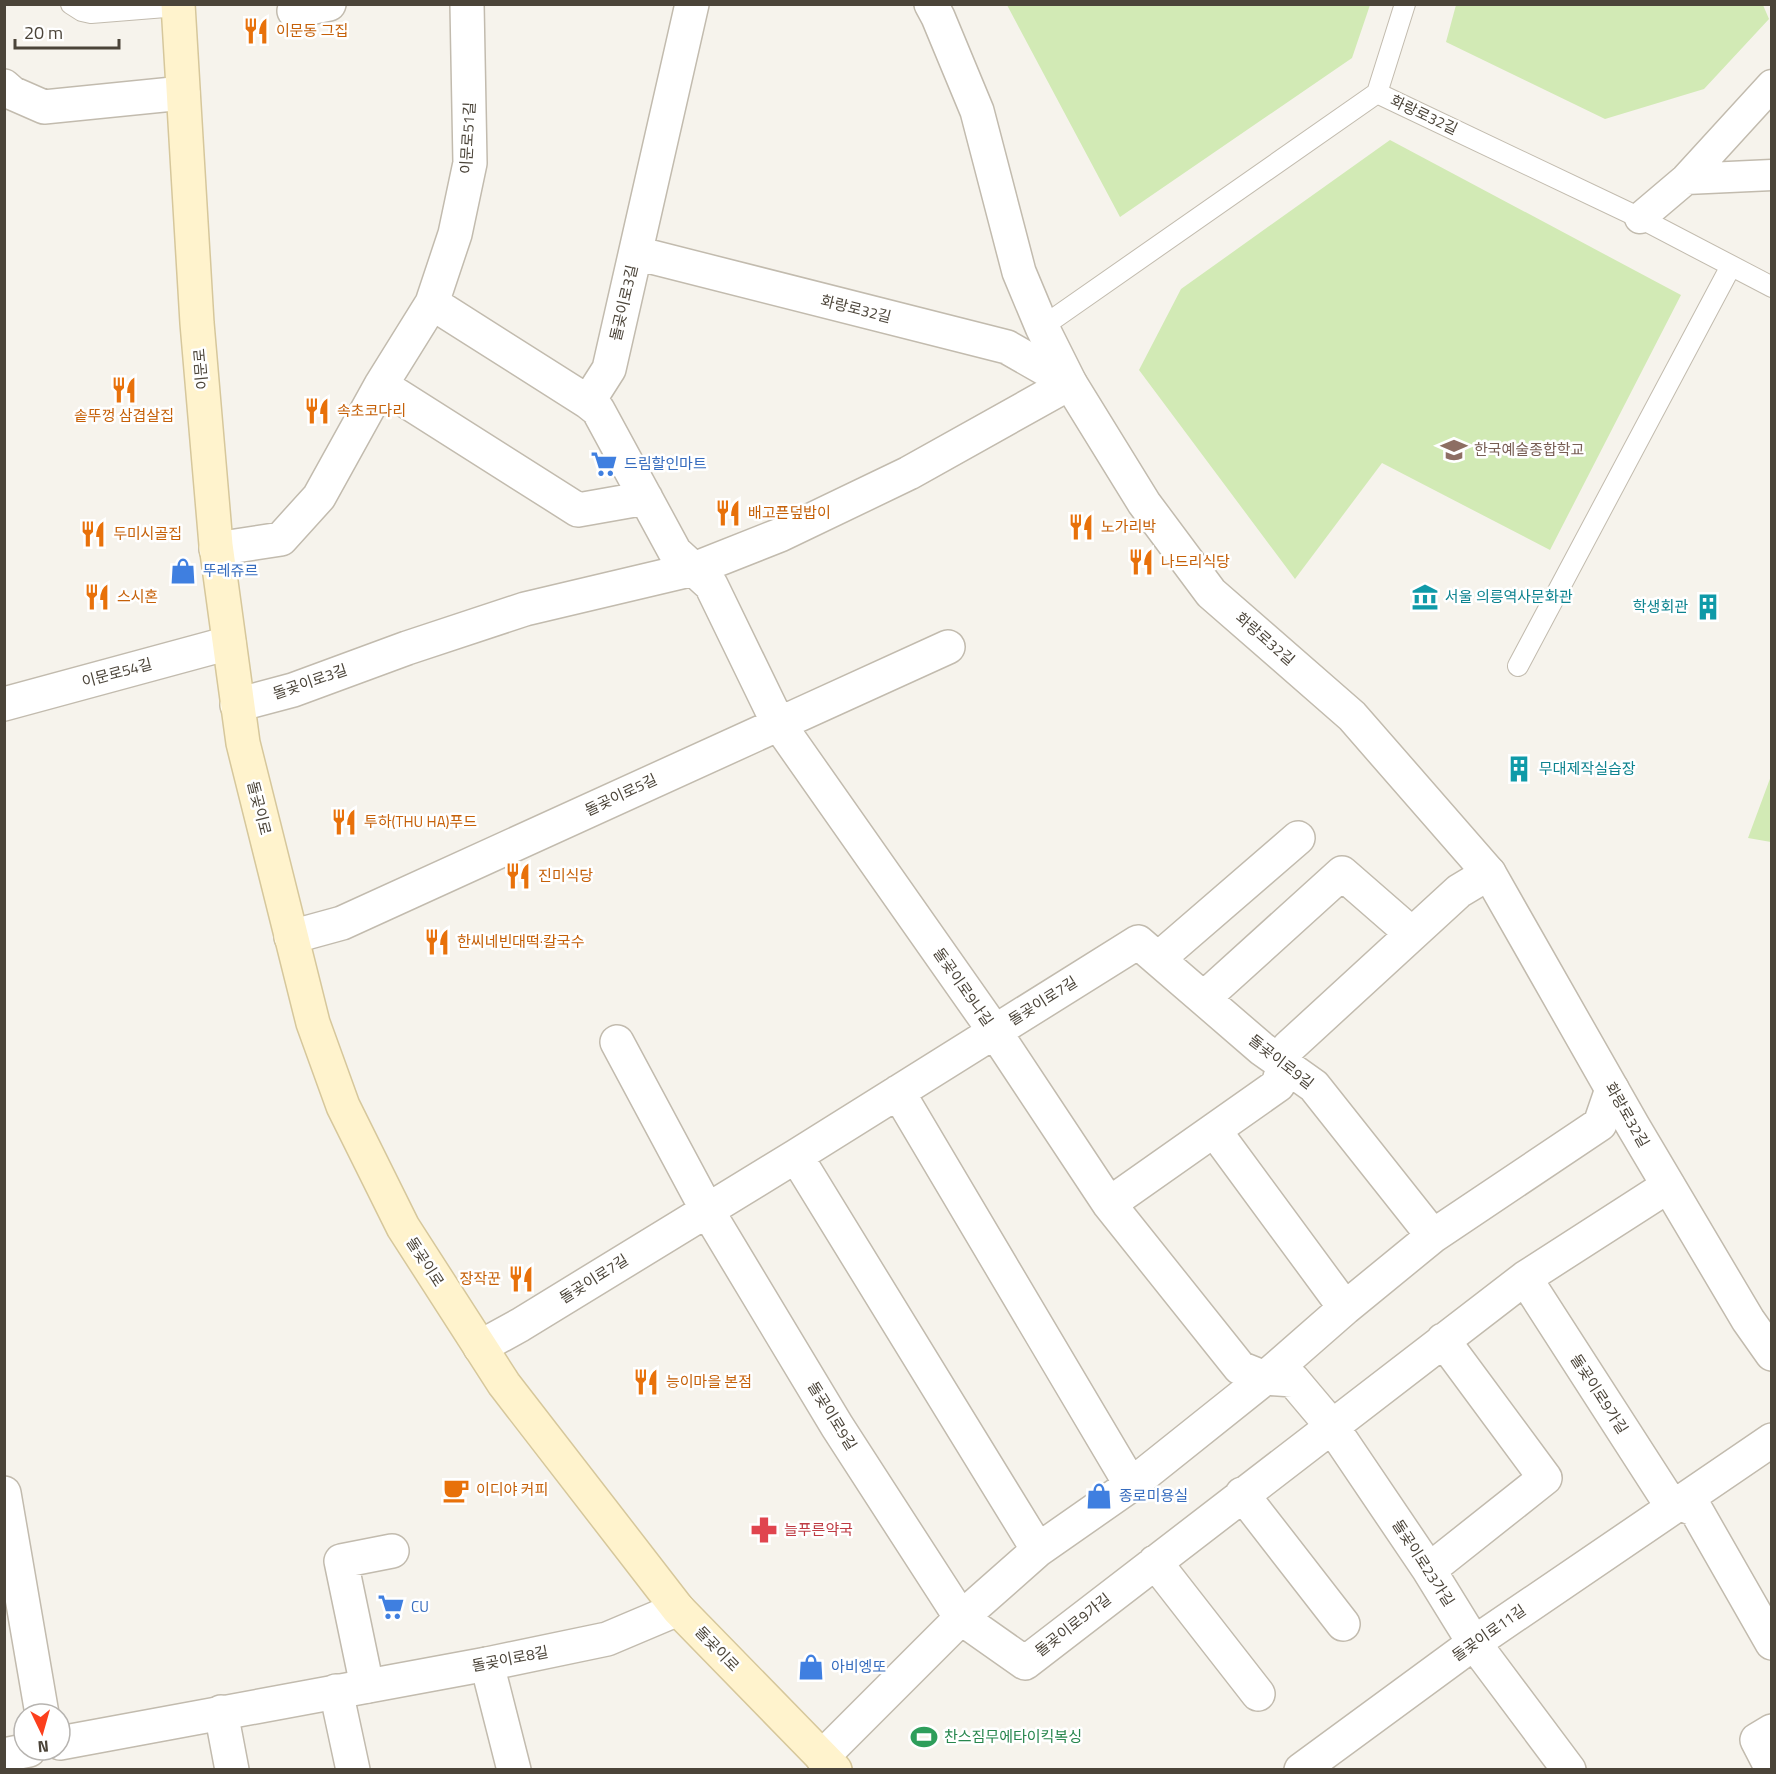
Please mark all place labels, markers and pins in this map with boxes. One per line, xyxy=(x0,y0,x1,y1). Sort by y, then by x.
restaurant icon: 이문동 그집 xyxy=(241,16,271,46)
place label: 이문동 그집 xyxy=(276,19,348,42)
restaurant icon: 솥뚜껑 삼겹살집 xyxy=(109,375,139,405)
restaurant icon: 속초코다리 xyxy=(302,396,332,426)
place label: 속초코다리 xyxy=(337,399,406,422)
place label: 솥뚜껑 삼겹살집 xyxy=(74,404,174,427)
school or university icon: 한국예술종합학교 xyxy=(1439,435,1469,465)
place label: 한국예술종합학교 xyxy=(1474,438,1584,461)
supermarket icon: 드림할인마트 xyxy=(589,449,619,479)
place label: 드림할인마트 xyxy=(624,452,707,475)
restaurant icon: 배고픈덮밥이 xyxy=(713,498,743,528)
place label: 배고픈덮밥이 xyxy=(748,501,831,524)
restaurant icon: 노가리박 xyxy=(1066,512,1096,542)
place label: 노가리박 xyxy=(1101,515,1156,538)
restaurant icon: 두미시골집 xyxy=(78,519,108,549)
place label: 두미시골집 xyxy=(113,522,182,545)
restaurant icon: 나드리식당 xyxy=(1126,547,1156,577)
place label: 나드리식당 xyxy=(1161,550,1230,573)
shop icon: 뚜레쥬르 xyxy=(168,556,198,586)
place label: 뚜레쥬르 xyxy=(203,559,258,582)
restaurant icon: 스시혼 xyxy=(82,582,112,612)
museum icon: 서울 의릉역사문화관 xyxy=(1410,582,1440,612)
place label: 스시혼 xyxy=(117,585,158,608)
place label: 서울 의릉역사문화관 xyxy=(1445,585,1573,608)
building icon: 학생회관 xyxy=(1693,592,1723,622)
place label: 학생회관 xyxy=(1633,595,1688,618)
building icon: 무대제작실습장 xyxy=(1504,754,1534,784)
place label: 무대제작실습장 xyxy=(1539,757,1636,780)
restaurant icon: 투하(THU HA)푸드 xyxy=(329,807,359,837)
place label: 투하(THU HA)푸드 xyxy=(364,810,477,833)
restaurant icon: 진미식당 xyxy=(503,861,533,891)
place label: 진미식당 xyxy=(538,864,593,887)
restaurant icon: 한씨네빈대떡·칼국수 xyxy=(422,927,452,957)
place label: 한씨네빈대떡·칼국수 xyxy=(457,930,584,953)
restaurant icon: 장작꾼 xyxy=(506,1264,536,1294)
place label: 장작꾼 xyxy=(460,1267,501,1290)
restaurant icon: 능이마을 본점 xyxy=(631,1367,661,1397)
place label: 능이마을 본점 xyxy=(666,1370,752,1393)
cafe icon: 이디야 커피 xyxy=(441,1475,471,1505)
place label: 이디야 커피 xyxy=(476,1478,548,1501)
shop icon: 종로미용실 xyxy=(1084,1481,1114,1511)
place label: 종로미용실 xyxy=(1119,1484,1188,1507)
pharmacy icon: 늘푸른약국 xyxy=(749,1515,779,1545)
place label: 늘푸른약국 xyxy=(784,1518,853,1541)
supermarket icon: CU xyxy=(376,1592,406,1622)
place label: CU xyxy=(411,1595,429,1618)
shop icon: 아비엥또 xyxy=(796,1652,826,1682)
place label: 아비엥또 xyxy=(831,1655,886,1678)
sports icon: 찬스짐무에타이킥복싱 xyxy=(909,1722,939,1752)
place label: 찬스짐무에타이킥복싱 xyxy=(944,1725,1082,1748)

